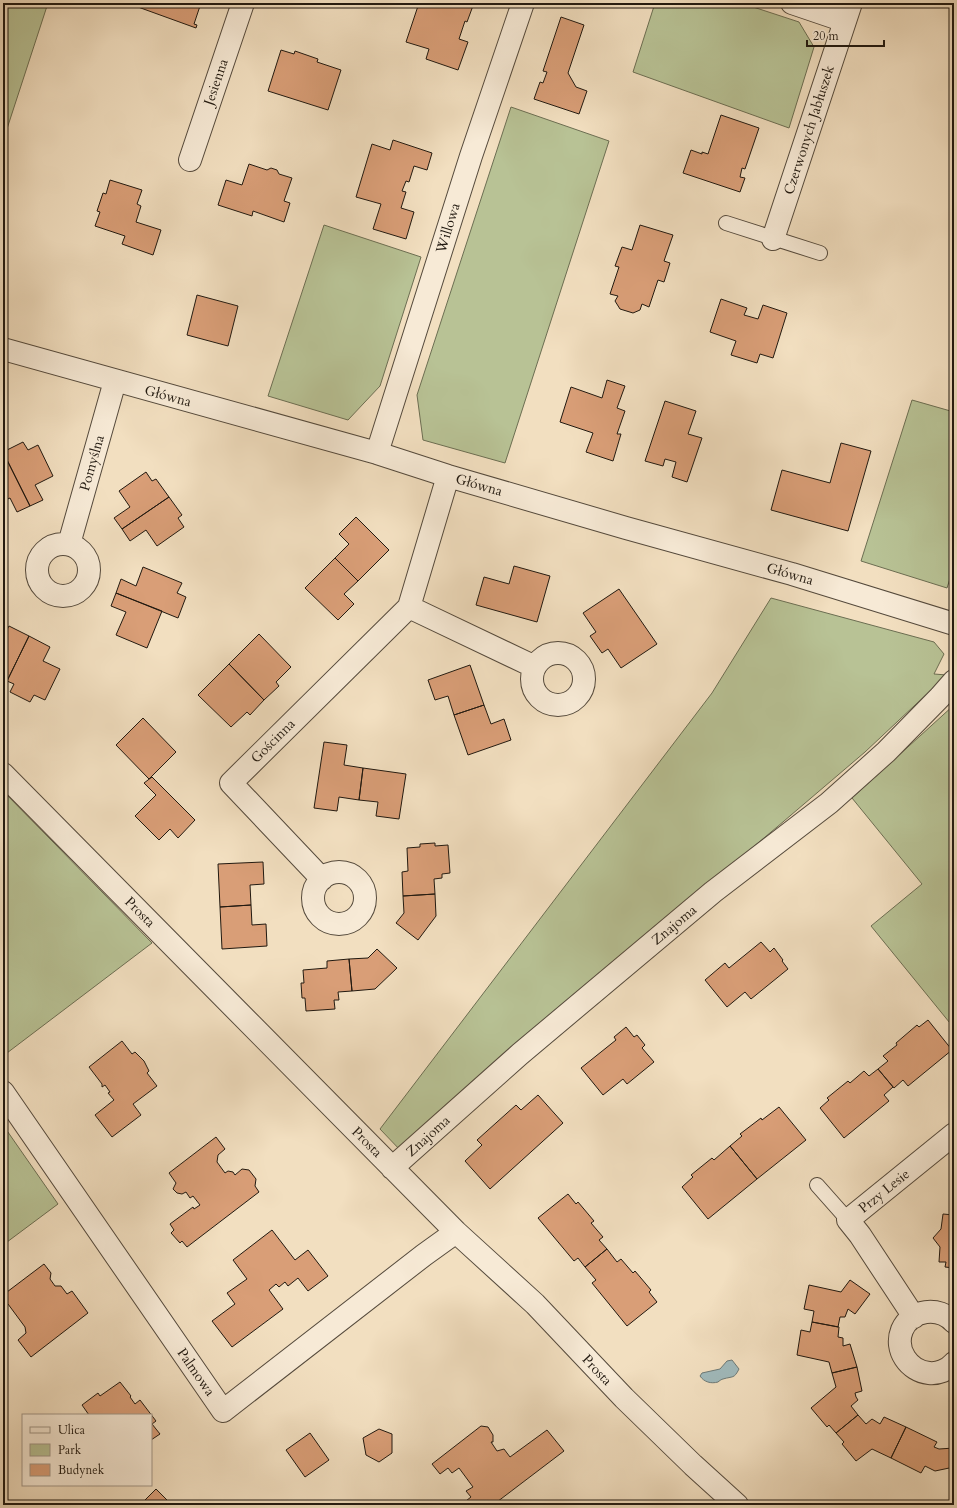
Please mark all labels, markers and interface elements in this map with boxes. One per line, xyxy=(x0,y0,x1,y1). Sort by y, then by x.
scale bar xyxy=(807,22,884,48)
text: 20 m xyxy=(813,28,840,44)
street label: Jesienna xyxy=(199,56,233,110)
street label: Czerwonych Jabłuszek xyxy=(779,62,839,197)
street label: Willowa xyxy=(431,201,465,256)
street label: Główna xyxy=(142,381,194,411)
street label: Pomyślna xyxy=(75,433,109,493)
street label: Główna xyxy=(453,469,505,501)
street label: Główna xyxy=(764,558,816,590)
street label: Gościnna xyxy=(247,715,299,767)
street label: Prosta xyxy=(121,893,159,931)
street label: Znajoma xyxy=(647,901,701,949)
street label: Znajoma xyxy=(402,1111,454,1161)
street label: Prosta xyxy=(348,1123,386,1161)
street label: Przy Lesie xyxy=(854,1165,914,1217)
street label: Palmowa xyxy=(173,1344,219,1400)
street label: Prosta xyxy=(578,1350,616,1390)
legend xyxy=(22,1414,152,1486)
text: Ulica xyxy=(58,1422,86,1438)
text: Park xyxy=(58,1442,82,1458)
text: Budynek xyxy=(58,1462,105,1478)

